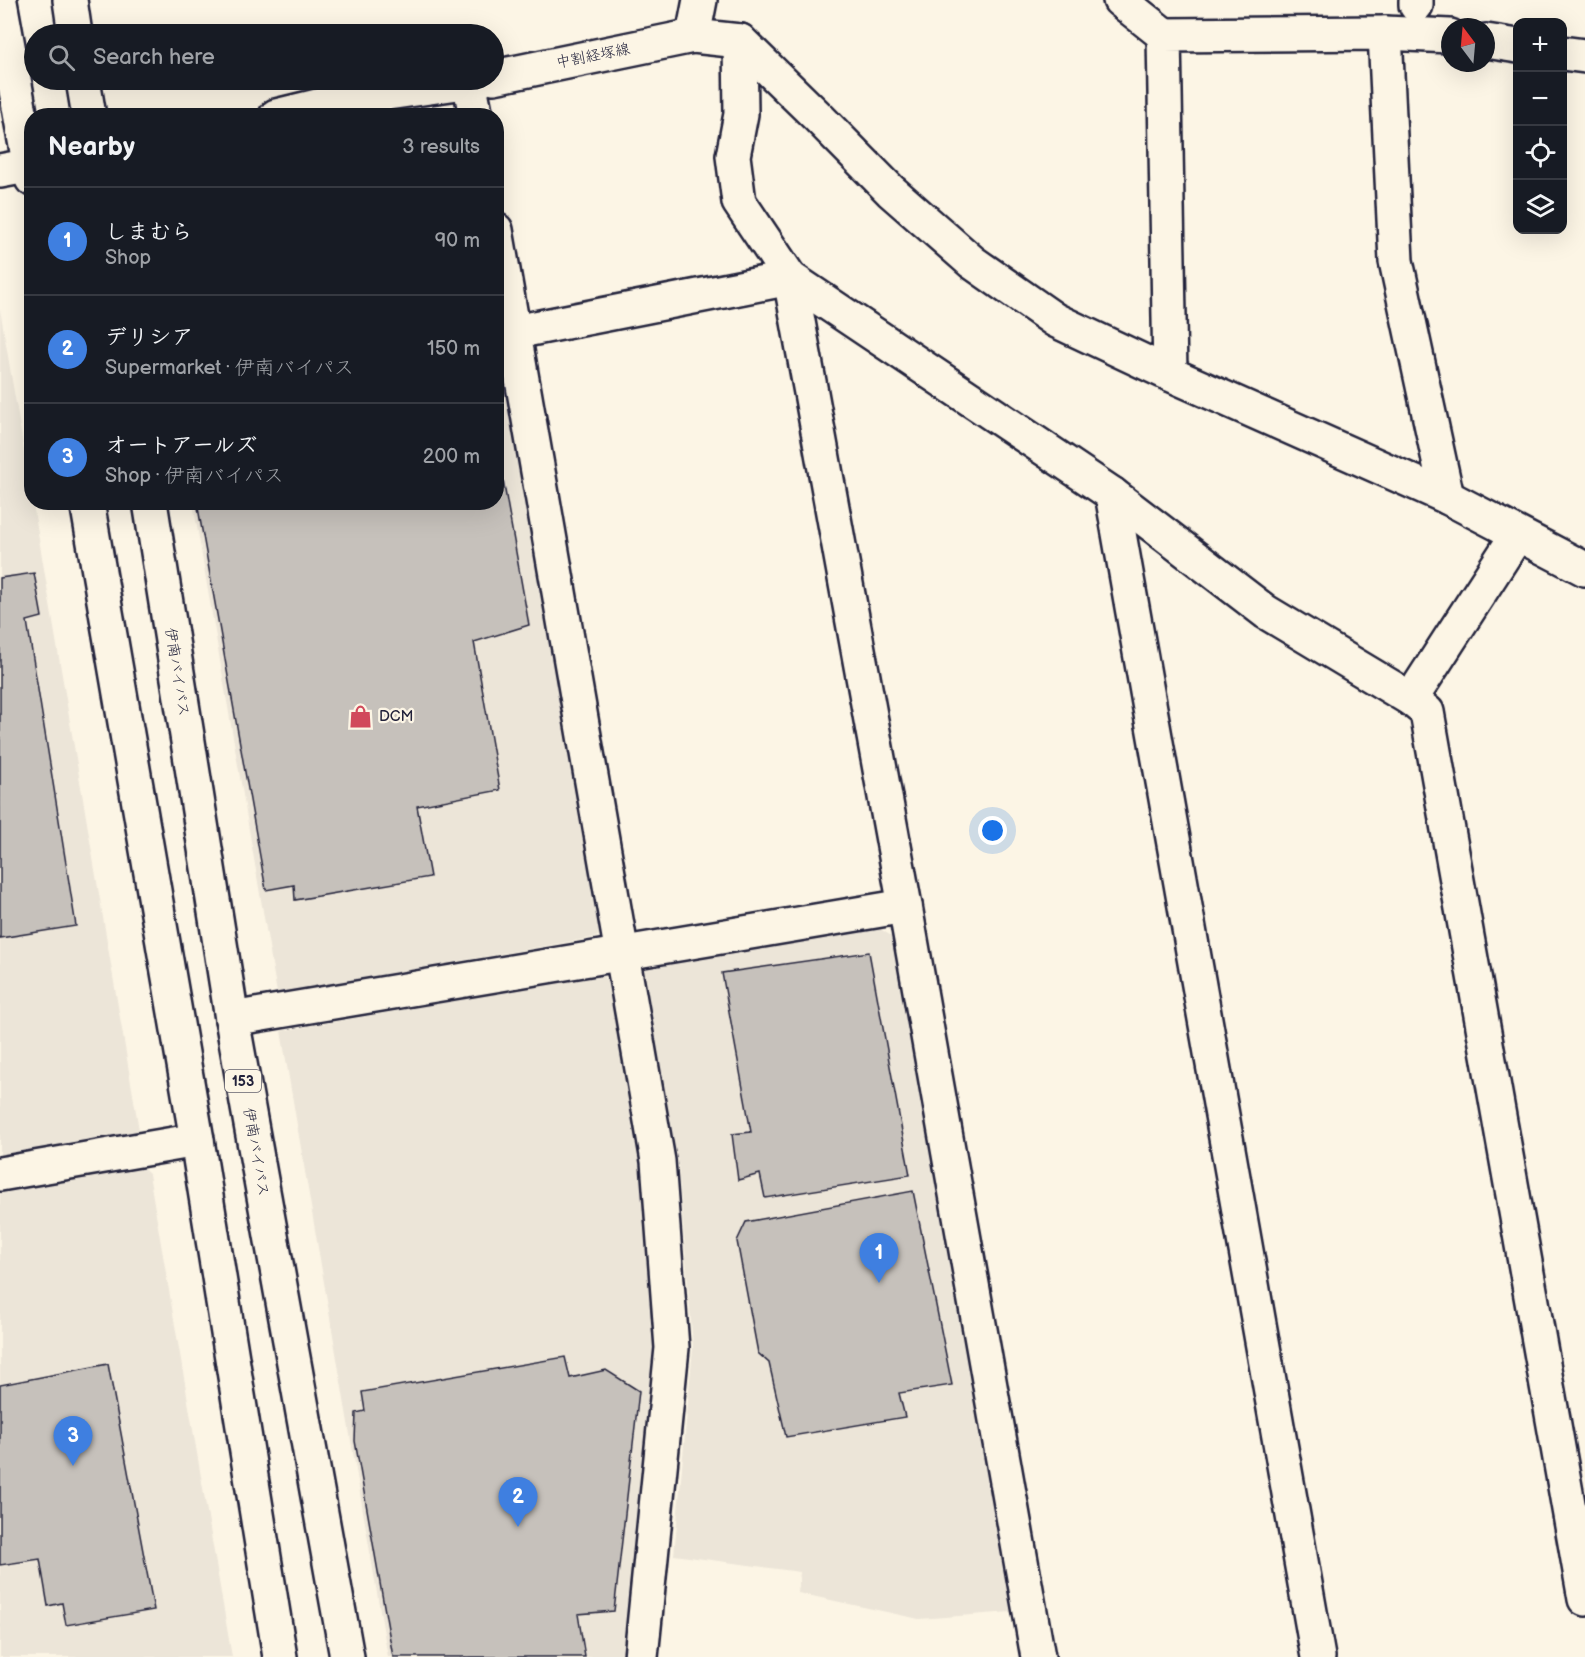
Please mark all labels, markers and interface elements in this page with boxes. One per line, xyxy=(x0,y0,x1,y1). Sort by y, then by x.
north arrow xyxy=(1441,18,1495,72)
map controls xyxy=(1513,18,1567,234)
button: + xyxy=(1513,18,1567,72)
search box xyxy=(24,24,504,90)
street label: 中割経塚線 xyxy=(554,40,632,72)
icon: search xyxy=(45,41,78,74)
text: Search here xyxy=(93,44,215,71)
button: − xyxy=(1513,72,1567,126)
button: locate xyxy=(1513,126,1567,180)
text: Nearby xyxy=(48,132,135,163)
text: 3 results xyxy=(402,135,480,159)
button: layers xyxy=(1513,180,1567,234)
text: しまむら xyxy=(105,219,193,246)
text: 1 xyxy=(63,229,72,253)
text: 90 m xyxy=(435,229,480,253)
text: Shop xyxy=(105,246,151,270)
text: デリシア xyxy=(105,324,193,351)
text: 2 xyxy=(62,337,73,361)
text: 150 m xyxy=(427,337,480,361)
text: Supermarket · 伊南バイパス xyxy=(105,356,354,380)
text: オートアールズ xyxy=(105,432,257,459)
text: 3 xyxy=(62,445,73,469)
text: 200 m xyxy=(423,445,480,469)
text: Shop · 伊南バイパス xyxy=(105,464,284,488)
street label: 伊南バイパス xyxy=(161,626,193,718)
shop icon: DCM xyxy=(348,703,374,729)
place label: DCM xyxy=(379,707,413,726)
your location xyxy=(978,816,1007,845)
road number: 153 xyxy=(225,1070,261,1092)
street label: 伊南バイパス xyxy=(239,1106,273,1198)
pin: 1 xyxy=(860,1234,898,1283)
pin: 3 xyxy=(54,1416,92,1466)
pin: 2 xyxy=(498,1478,538,1527)

